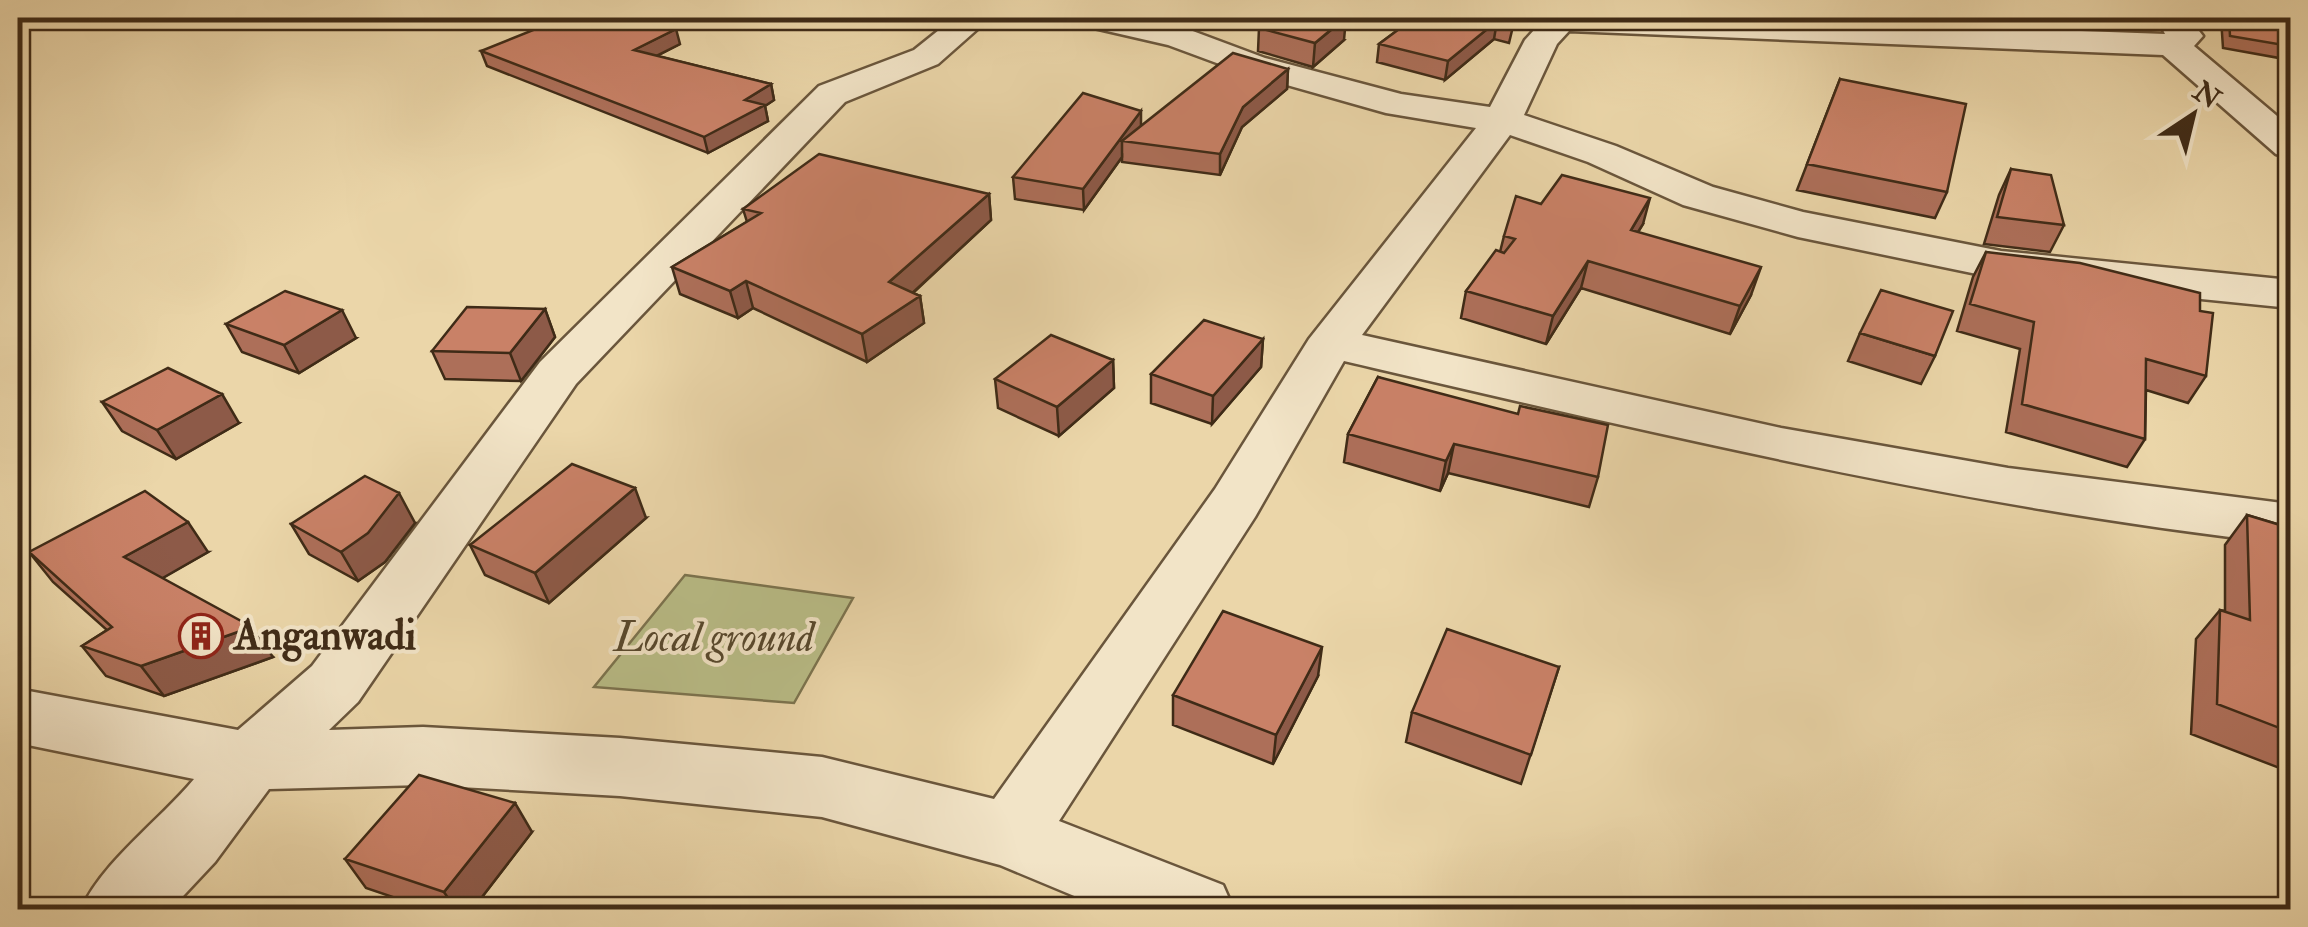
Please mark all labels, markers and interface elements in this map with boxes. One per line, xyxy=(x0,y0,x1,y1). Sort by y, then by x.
north arrow xyxy=(2143,65,2243,165)
text: N xyxy=(2185,74,2228,118)
place label: Anganwadi xyxy=(232,610,416,662)
park label: Local ground xyxy=(612,612,817,664)
building icon: Anganwadi xyxy=(178,613,224,659)

